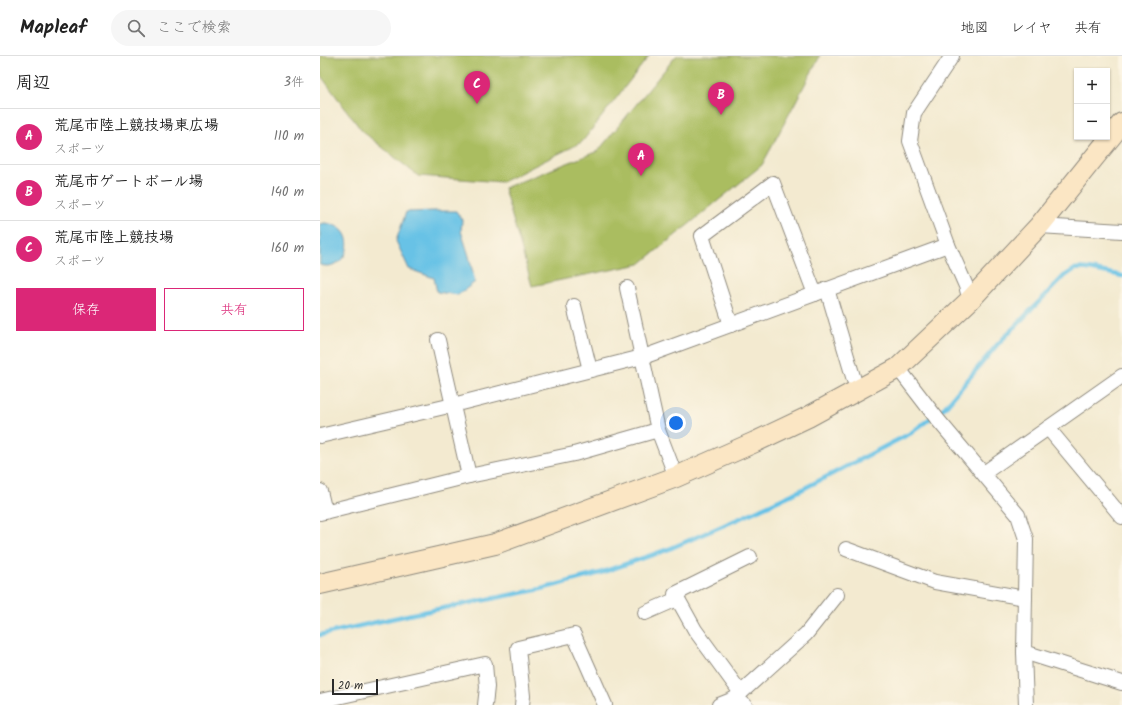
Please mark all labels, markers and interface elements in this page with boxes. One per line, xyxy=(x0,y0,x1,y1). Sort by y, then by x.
search box xyxy=(111,10,391,46)
text: Mapleaf xyxy=(20,13,87,43)
text: ここで検索 xyxy=(157,16,232,40)
icon: search xyxy=(125,17,147,39)
text: 地図 xyxy=(961,17,989,39)
text: レイヤ xyxy=(1011,17,1052,39)
text: 共有 xyxy=(1074,17,1102,39)
map controls xyxy=(1074,68,1110,140)
button: + xyxy=(1074,68,1110,104)
text: 周辺 xyxy=(16,70,50,97)
pin: C xyxy=(464,71,490,104)
text: 3件 xyxy=(284,72,304,93)
pin: B xyxy=(708,82,734,115)
button: − xyxy=(1074,104,1110,140)
text: 荒尾市陸上競技場東広場 xyxy=(54,114,219,138)
text: A xyxy=(25,126,33,147)
text: 110 m xyxy=(274,126,304,147)
text: スポーツ xyxy=(54,139,106,160)
pin: A xyxy=(628,143,654,176)
text: 荒尾市ゲートボール場 xyxy=(54,170,203,194)
text: B xyxy=(25,182,33,203)
text: 140 m xyxy=(271,182,304,203)
text: スポーツ xyxy=(54,195,106,216)
text: 荒尾市陸上競技場 xyxy=(54,226,174,250)
text: C xyxy=(25,238,33,259)
text: 160 m xyxy=(271,238,304,259)
text: スポーツ xyxy=(54,251,106,272)
button: 保存 xyxy=(16,288,156,331)
button: 共有 xyxy=(164,288,304,331)
your location xyxy=(666,413,686,433)
scale bar xyxy=(332,677,378,696)
text: 20 m xyxy=(338,677,363,695)

